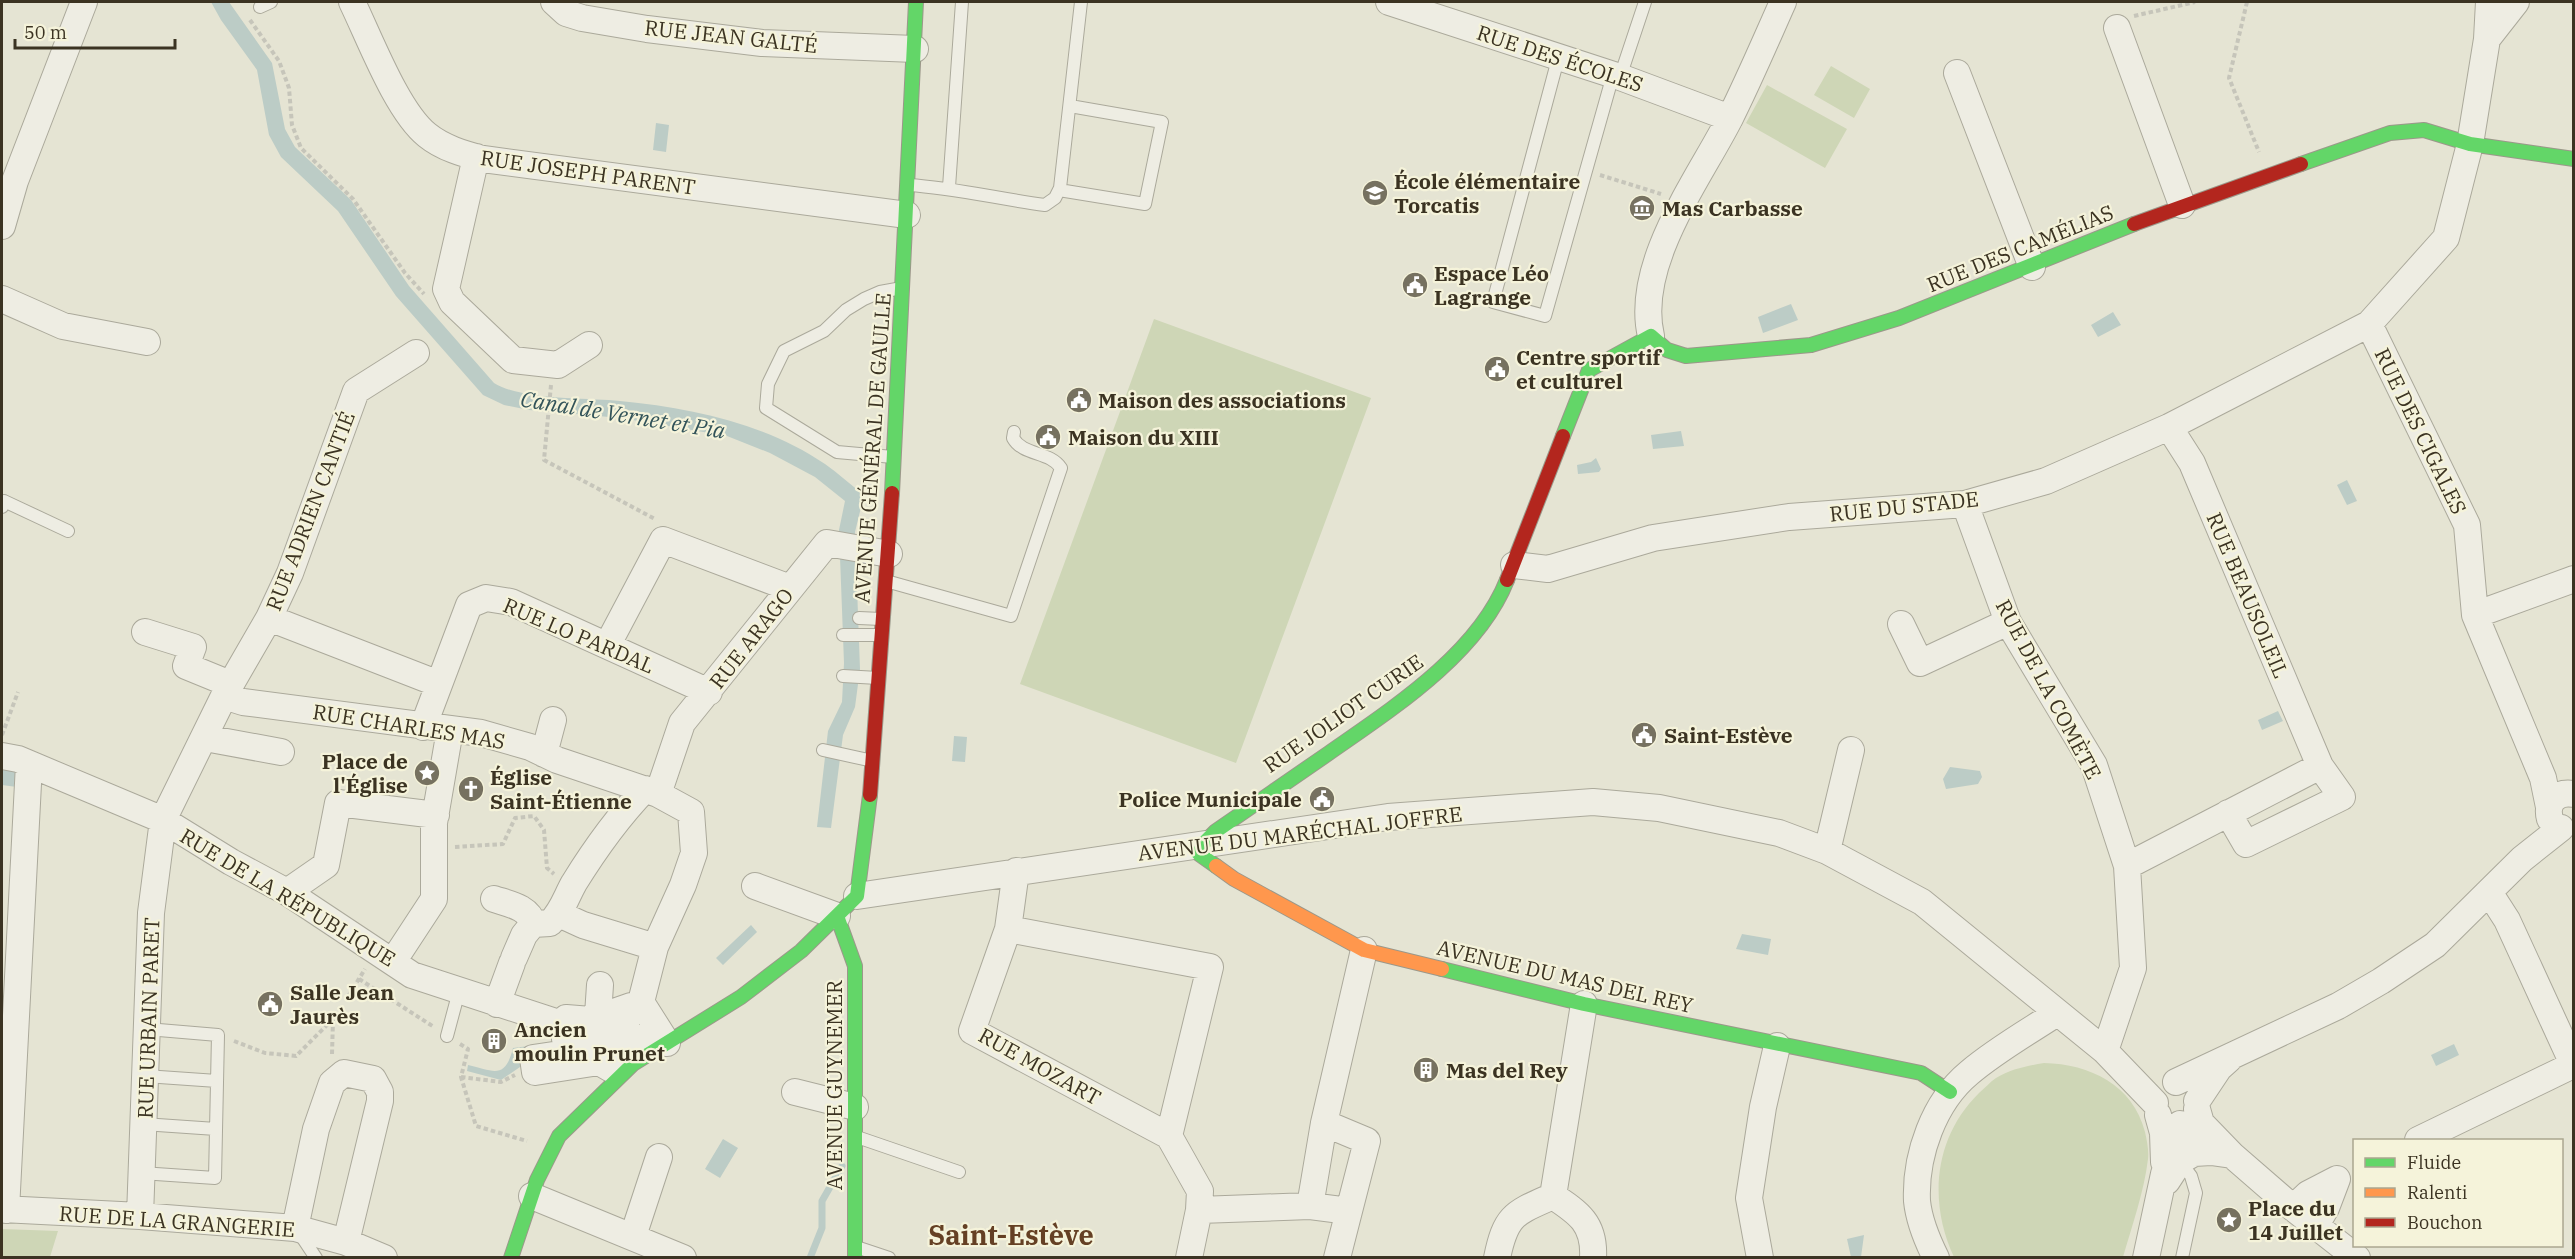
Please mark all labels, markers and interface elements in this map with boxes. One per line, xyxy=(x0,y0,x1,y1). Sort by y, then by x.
scale bar xyxy=(15,12,176,50)
street label: RUE JEAN GALTÉ xyxy=(643,13,819,59)
street label: RUE DES ÉCOLES xyxy=(1473,18,1647,98)
text: 50 m xyxy=(24,21,67,44)
street label: RUE JOSEPH PARENT xyxy=(479,143,697,201)
place label: École élémentaire Torcatis xyxy=(1394,167,1581,219)
school or university icon: École élémentaire Torcatis xyxy=(1360,178,1390,208)
museum icon: Mas Carbasse xyxy=(1627,193,1657,223)
place label: Mas Carbasse xyxy=(1662,194,1803,222)
street label: RUE DES CAMÉLIAS xyxy=(1922,198,2118,298)
place label: Espace Léo Lagrange xyxy=(1434,259,1549,311)
public building icon: Espace Léo Lagrange xyxy=(1400,270,1430,300)
street label: AVENUE GÉNÉRAL DE GAULLE xyxy=(847,292,897,604)
place label: Centre sportif et culturel xyxy=(1516,343,1663,395)
street label: RUE DES CIGALES xyxy=(2369,343,2473,519)
public building icon: Centre sportif et culturel xyxy=(1482,354,1512,384)
water label: Canal de Vernet et Pia xyxy=(519,384,727,445)
public building icon: Maison des associations xyxy=(1064,385,1094,415)
place label: Maison des associations xyxy=(1098,386,1346,414)
street label: RUE ADRIEN CANTIÉ xyxy=(259,407,361,615)
public building icon: Maison du XIII xyxy=(1033,422,1063,452)
place label: Maison du XIII xyxy=(1068,423,1219,451)
street label: RUE DU STADE xyxy=(1828,484,1980,528)
street label: RUE BEAUSOLEIL xyxy=(2200,508,2296,682)
street label: RUE ARAGO xyxy=(703,582,799,694)
street label: RUE LO PARDAL xyxy=(499,591,659,679)
street label: RUE DE LA COMÈTE xyxy=(1990,594,2108,784)
street label: RUE JOLIOT CURIE xyxy=(1257,647,1429,779)
street label: RUE CHARLES MAS xyxy=(311,697,507,755)
public building icon: Saint-Estève xyxy=(1629,720,1659,750)
place label: Saint-Estève xyxy=(1664,721,1793,749)
place label: Place de l'Église xyxy=(322,747,408,799)
place icon: Place de l'Église xyxy=(412,758,442,788)
place label: Église Saint-Étienne xyxy=(490,763,632,815)
church icon: Église Saint-Étienne xyxy=(456,774,486,804)
public building icon: Police Municipale xyxy=(1307,784,1337,814)
place label: Police Municipale xyxy=(1118,785,1302,813)
street label: AVENUE DU MARÉCHAL JOFFRE xyxy=(1136,799,1464,867)
street label: RUE DE LA RÉPUBLIQUE xyxy=(175,821,401,973)
street label: RUE URBAIN PARET xyxy=(130,917,166,1119)
street label: AVENUE DU MAS DEL REY xyxy=(1434,933,1696,1019)
place label: Salle Jean Jaurès xyxy=(290,978,394,1030)
street label: AVENUE GUYNEMER xyxy=(820,980,848,1190)
public building icon: Salle Jean Jaurès xyxy=(255,989,285,1019)
place label: Ancien moulin Prunet xyxy=(514,1015,665,1067)
street label: RUE MOZART xyxy=(974,1021,1106,1111)
building icon: Ancien moulin Prunet xyxy=(479,1026,509,1056)
building icon: Mas del Rey xyxy=(1411,1055,1441,1085)
place label: Mas del Rey xyxy=(1446,1056,1568,1084)
legend xyxy=(2353,1139,2563,1247)
text: Fluide xyxy=(2407,1151,2461,1174)
text: Ralenti xyxy=(2407,1181,2468,1204)
place label: Place du 14 Juillet xyxy=(2248,1194,2343,1246)
street label: RUE DE LA GRANGERIE xyxy=(58,1199,296,1243)
place icon: Place du 14 Juillet xyxy=(2214,1205,2244,1235)
text: Bouchon xyxy=(2407,1211,2483,1234)
district label: Saint-Estève xyxy=(928,1217,1094,1252)

